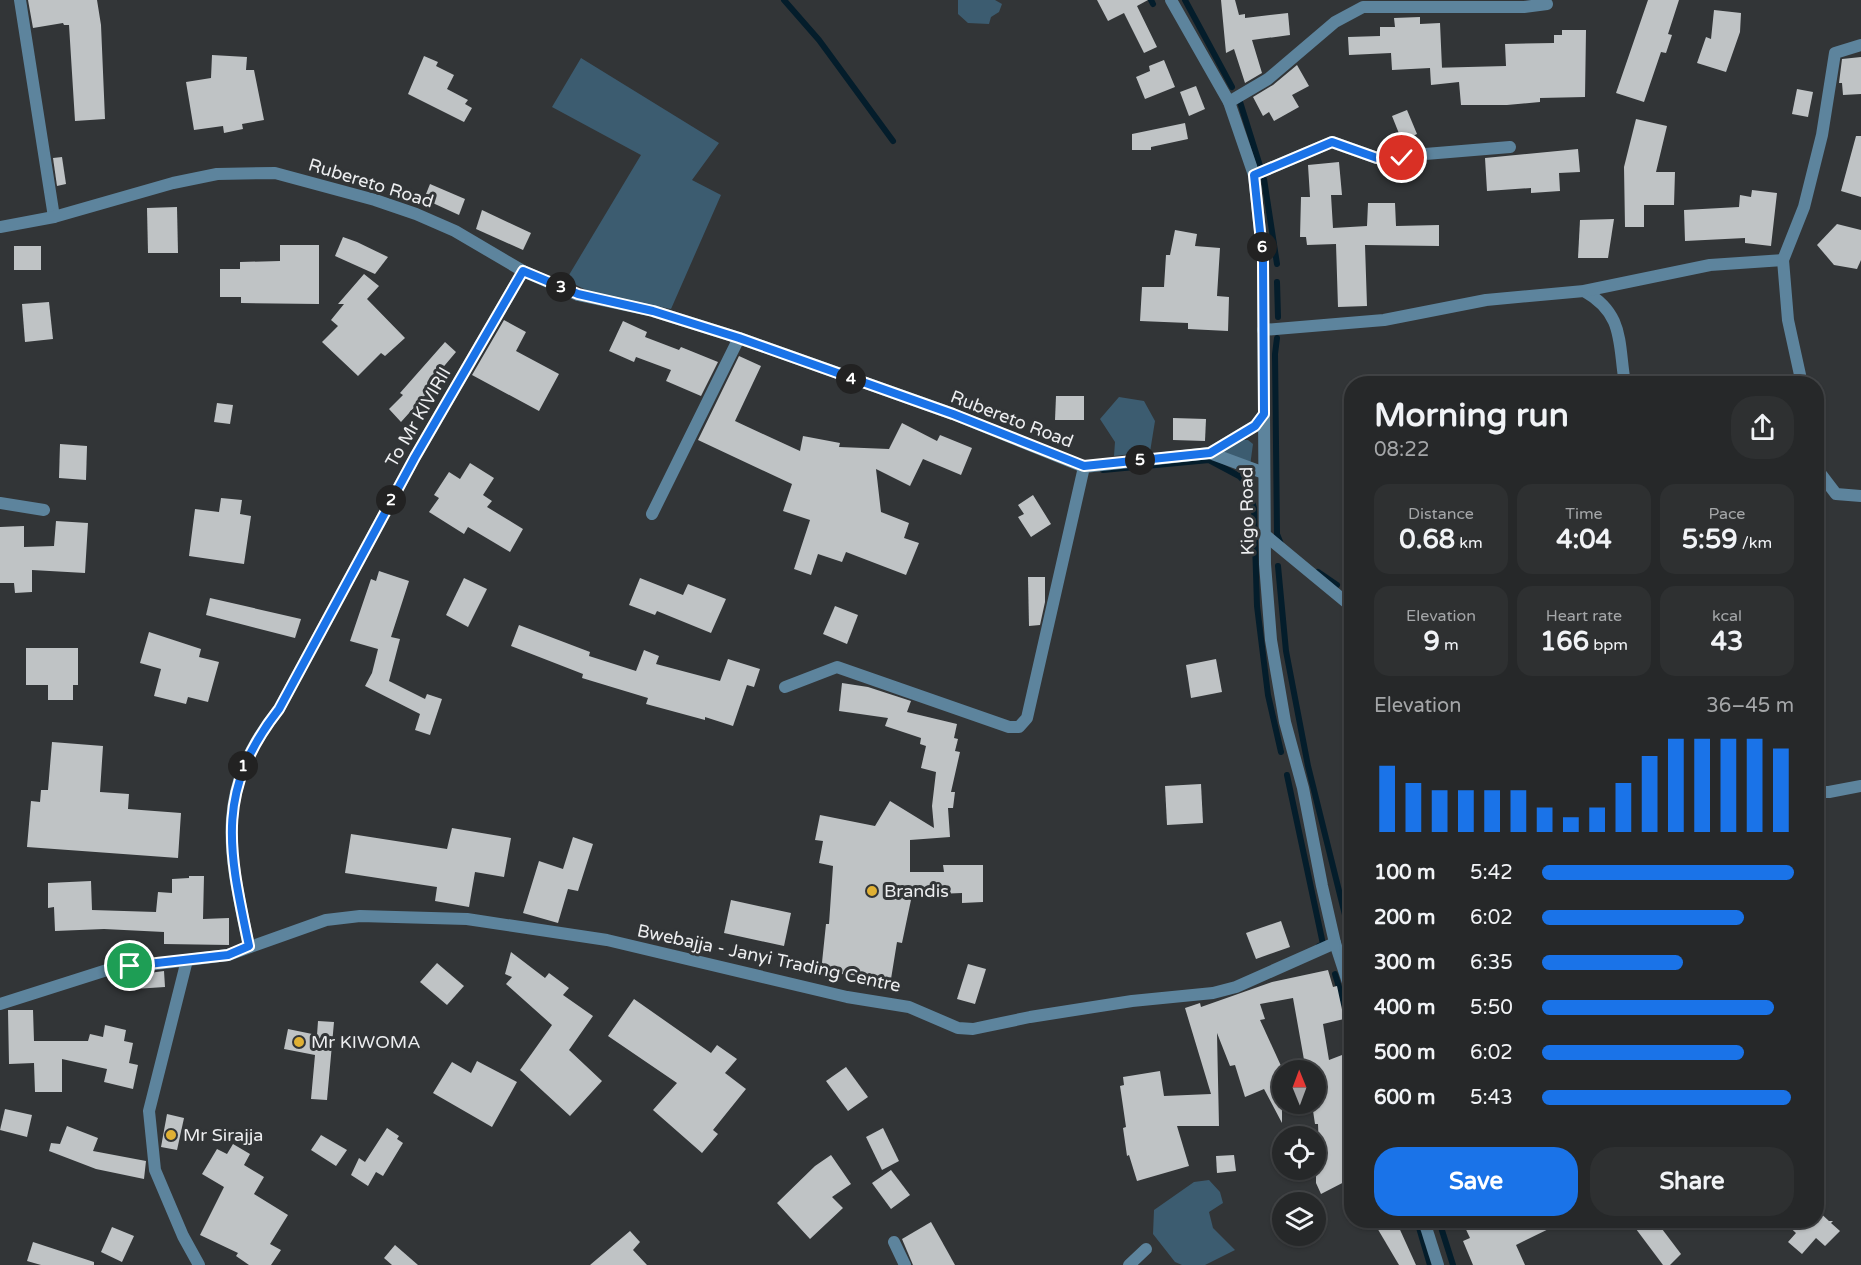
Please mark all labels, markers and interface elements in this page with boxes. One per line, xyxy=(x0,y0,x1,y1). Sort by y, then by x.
pin xyxy=(1376,132,1427,183)
icon: check xyxy=(1385,141,1418,174)
street label: Rubereto Road xyxy=(306,154,436,212)
pin: 6 xyxy=(1247,232,1277,262)
text: 6 xyxy=(1257,237,1267,257)
pin: 3 xyxy=(546,272,576,302)
text: 3 xyxy=(556,277,566,297)
street label: To Mr KIVIRII xyxy=(380,363,456,471)
pin: 4 xyxy=(836,364,866,394)
text: 4 xyxy=(846,369,856,389)
street label: Rubereto Road xyxy=(947,385,1077,453)
text: Morning run xyxy=(1374,396,1569,435)
button: share xyxy=(1731,396,1794,459)
text: 08:22 xyxy=(1374,438,1429,462)
pin: 5 xyxy=(1125,445,1155,475)
text: 5 xyxy=(1135,450,1145,470)
street label: Kigo Road xyxy=(1235,466,1259,556)
pin: 2 xyxy=(376,485,406,515)
text: 2 xyxy=(386,490,396,510)
text: Distance xyxy=(1408,504,1474,524)
text: Time xyxy=(1565,504,1603,524)
text: Pace xyxy=(1709,504,1745,524)
text: 0.68 xyxy=(1399,524,1455,555)
text: 4:04 xyxy=(1556,524,1612,555)
text: 5:59 xyxy=(1682,524,1738,555)
text: km xyxy=(1455,533,1483,553)
text: /km xyxy=(1738,533,1772,553)
text: Elevation xyxy=(1406,606,1476,626)
text: Heart rate xyxy=(1546,606,1622,626)
text: kcal xyxy=(1712,606,1742,626)
text: 9 xyxy=(1423,626,1440,657)
text: 166 xyxy=(1540,626,1589,657)
text: 43 xyxy=(1711,626,1743,657)
text: m xyxy=(1440,635,1459,655)
text: bpm xyxy=(1589,635,1628,655)
text: Elevation xyxy=(1374,694,1461,718)
text: 36–45 m xyxy=(1706,694,1794,718)
pin: 1 xyxy=(228,751,258,781)
text: 1 xyxy=(238,756,248,776)
text: 100 m xyxy=(1374,861,1435,885)
text: 5:42 xyxy=(1470,861,1513,885)
place label: Brandis xyxy=(884,880,949,902)
marker: Brandis xyxy=(865,884,879,898)
text: 200 m xyxy=(1374,906,1435,930)
text: 6:02 xyxy=(1470,906,1513,930)
street label: Bwebajja - Janyi Trading Centre xyxy=(635,919,903,997)
pin xyxy=(104,940,155,991)
icon: arrive xyxy=(113,949,146,982)
text: 300 m xyxy=(1374,951,1435,975)
text: 6:35 xyxy=(1470,951,1513,975)
text: 400 m xyxy=(1374,996,1435,1020)
text: 5:50 xyxy=(1470,996,1513,1020)
place label: Mr KIWOMA xyxy=(311,1031,421,1053)
marker: Mr KIWOMA xyxy=(292,1035,306,1049)
text: 500 m xyxy=(1374,1041,1435,1065)
text: 6:02 xyxy=(1470,1041,1513,1065)
north arrow xyxy=(1272,1060,1326,1114)
map controls xyxy=(1272,1060,1326,1246)
text: 600 m xyxy=(1374,1086,1435,1110)
text: 5:43 xyxy=(1470,1086,1513,1110)
place label: Mr Sirajja xyxy=(183,1124,263,1146)
button: locate xyxy=(1272,1126,1326,1180)
marker: Mr Sirajja xyxy=(164,1128,178,1142)
button: Save xyxy=(1374,1147,1578,1216)
button: Share xyxy=(1590,1147,1794,1216)
button: layers xyxy=(1272,1192,1326,1246)

